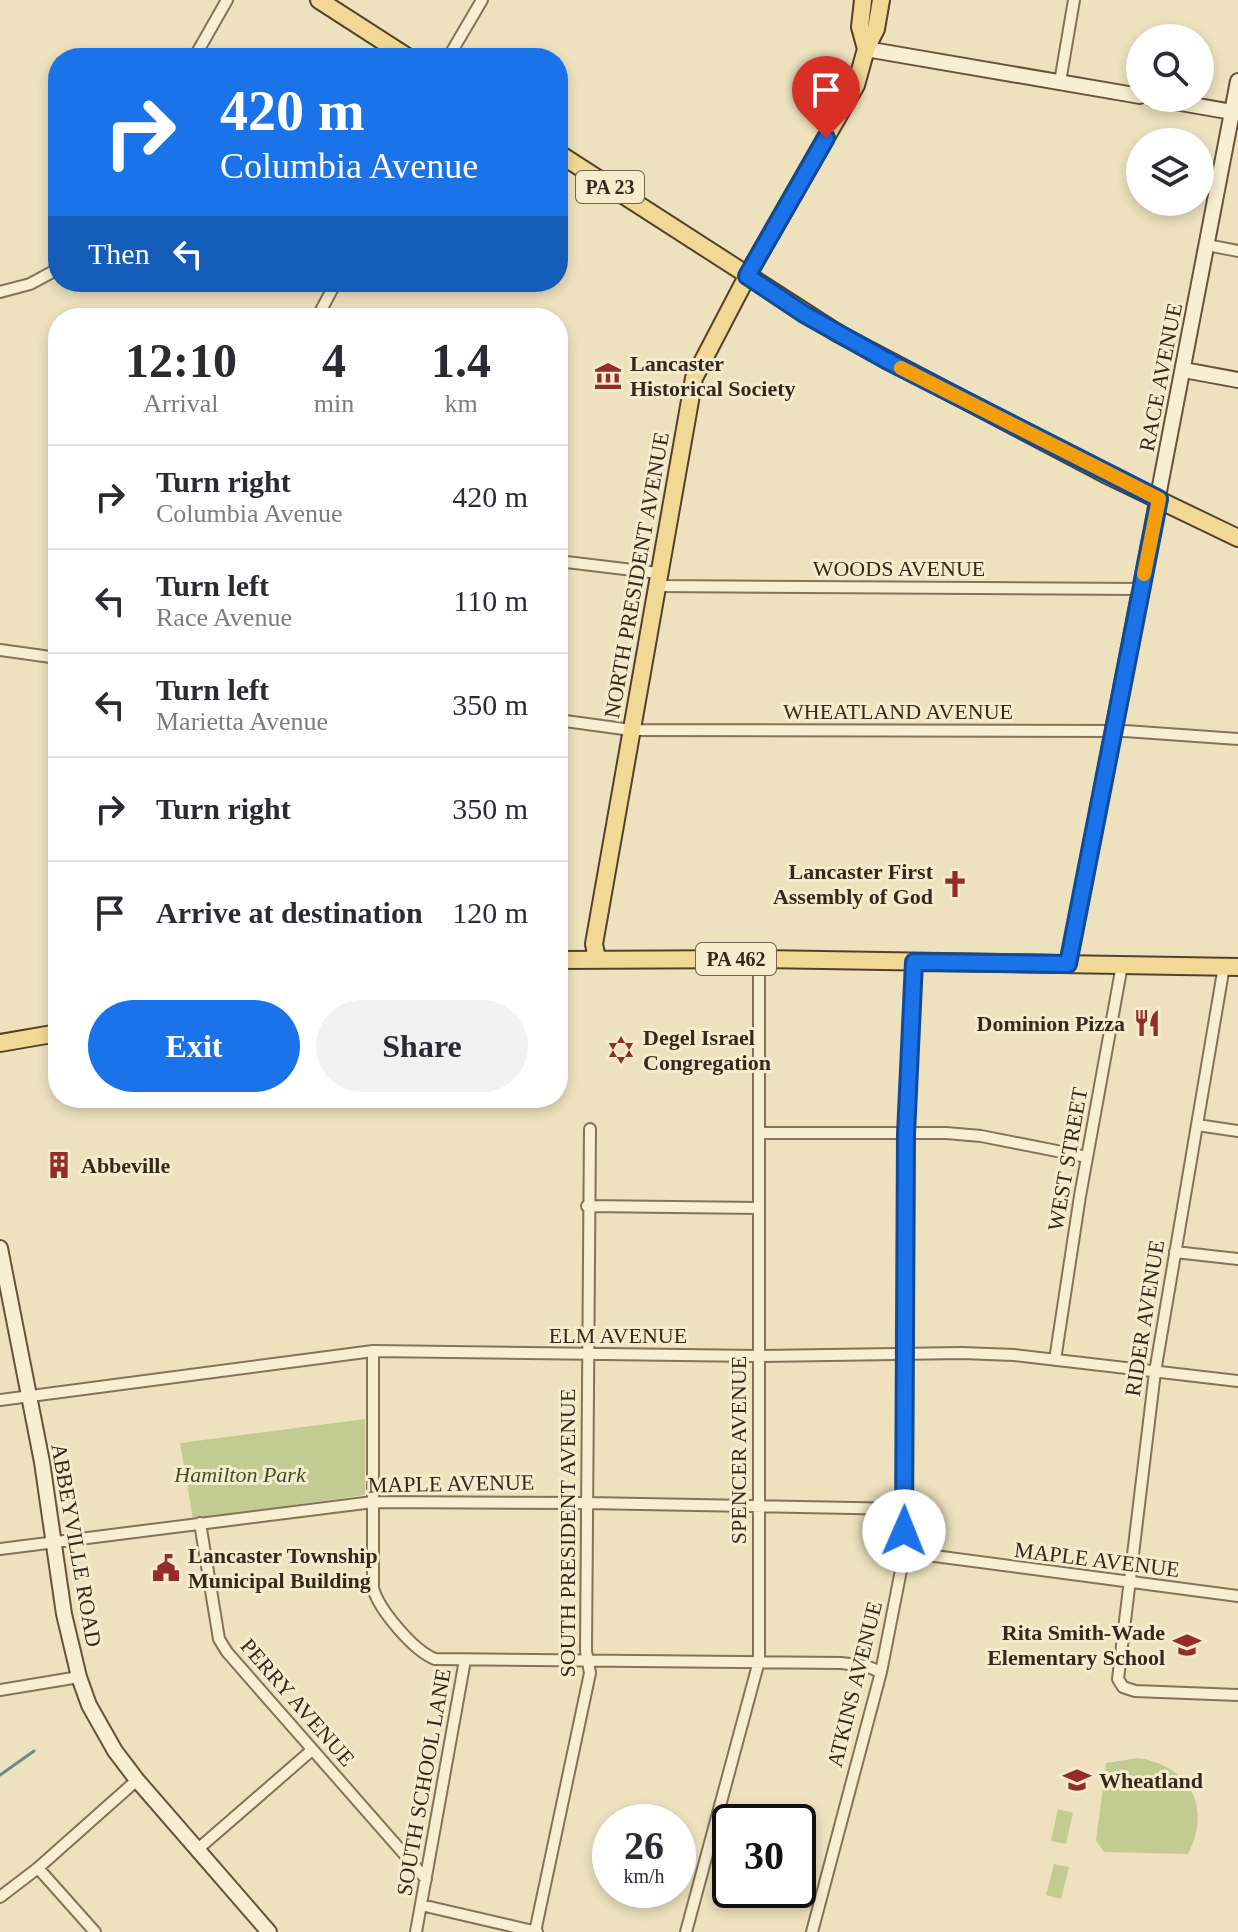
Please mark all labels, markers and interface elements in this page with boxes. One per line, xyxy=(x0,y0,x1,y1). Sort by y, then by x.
map controls xyxy=(1126,24,1214,216)
button: search xyxy=(1126,24,1214,112)
pin xyxy=(792,56,860,138)
icon: arrive xyxy=(804,68,848,112)
icon: right xyxy=(88,80,192,184)
text: 420 m xyxy=(220,80,365,142)
button: layers xyxy=(1126,128,1214,216)
text: Columbia Avenue xyxy=(220,146,478,186)
road number: PA 23 xyxy=(576,171,644,203)
icon: left xyxy=(166,232,210,276)
text: Then xyxy=(88,237,150,270)
street label: RACE AVENUE xyxy=(1134,301,1187,453)
text: 12:10 xyxy=(125,334,237,387)
text: 4 xyxy=(322,334,346,387)
text: 1.4 xyxy=(431,334,491,387)
place label: Lancaster Historical Society xyxy=(630,351,796,401)
museum icon: Lancaster Historical Society xyxy=(593,361,623,391)
text: Arrival xyxy=(143,389,218,418)
text: min xyxy=(314,389,354,418)
text: km xyxy=(444,389,478,418)
street label: NORTH PRESIDENT AVENUE xyxy=(599,430,674,720)
text: Turn right xyxy=(156,465,291,498)
icon: right xyxy=(88,475,132,519)
text: 420 m xyxy=(452,480,528,513)
text: Columbia Avenue xyxy=(156,499,343,528)
street label: WOODS AVENUE xyxy=(813,556,985,581)
text: Turn left xyxy=(156,569,269,602)
icon: left xyxy=(88,579,132,623)
text: 110 m xyxy=(453,584,528,617)
text: Race Avenue xyxy=(156,603,292,632)
text: Turn left xyxy=(156,673,269,706)
icon: left xyxy=(88,683,132,727)
text: 350 m xyxy=(452,688,528,721)
street label: WHEATLAND AVENUE xyxy=(783,699,1013,724)
text: Marietta Avenue xyxy=(156,707,328,736)
icon: right xyxy=(88,787,132,831)
text: Turn right xyxy=(156,792,291,825)
text: 350 m xyxy=(452,792,528,825)
place label: Lancaster First Assembly of God xyxy=(773,859,934,909)
church icon: Lancaster First Assembly of God xyxy=(940,869,970,899)
icon: arrive xyxy=(88,891,132,935)
text: Arrive at destination xyxy=(156,896,423,929)
text: 120 m xyxy=(452,896,528,929)
road number: PA 462 xyxy=(696,943,776,975)
button: Exit xyxy=(88,1000,300,1092)
button: Share xyxy=(316,1000,528,1092)
restaurant icon: Dominion Pizza xyxy=(1132,1008,1162,1038)
place label: Dominion Pizza xyxy=(977,1011,1125,1036)
place label: Degel Israel Congregation xyxy=(643,1025,771,1075)
synagogue icon: Degel Israel Congregation xyxy=(606,1035,636,1065)
street label: WEST STREET xyxy=(1043,1085,1093,1233)
building icon: Abbeville xyxy=(44,1150,74,1180)
place label: Abbeville xyxy=(81,1153,170,1178)
street label: RIDER AVENUE xyxy=(1120,1238,1169,1398)
street label: ELM AVENUE xyxy=(549,1323,687,1348)
street label: SPENCER AVENUE xyxy=(726,1356,751,1544)
street label: SOUTH PRESIDENT AVENUE xyxy=(555,1389,580,1677)
street label: ABBEYVILLE ROAD xyxy=(46,1442,107,1649)
park label: Hamilton Park xyxy=(173,1462,307,1487)
street label: MAPLE AVENUE xyxy=(368,1470,534,1497)
position arrow xyxy=(862,1489,946,1573)
street label: MAPLE AVENUE xyxy=(1013,1537,1181,1582)
place label: Lancaster Township Municipal Building xyxy=(188,1543,378,1593)
public building icon: Lancaster Township Municipal Building xyxy=(151,1553,181,1583)
street label: ATKINS AVENUE xyxy=(822,1599,887,1770)
place label: Rita Smith-Wade Elementary School xyxy=(987,1620,1165,1670)
school or university icon: Rita Smith-Wade Elementary School xyxy=(1172,1630,1202,1660)
street label: PERRY AVENUE xyxy=(235,1633,360,1771)
street label: SOUTH SCHOOL LANE xyxy=(391,1667,456,1898)
school or university icon: Wheatland xyxy=(1062,1765,1092,1795)
place label: Wheatland xyxy=(1099,1768,1203,1793)
speed limit sign: 30 xyxy=(712,1804,816,1908)
text: 26 xyxy=(624,1823,664,1868)
text: km/h xyxy=(623,1865,665,1887)

